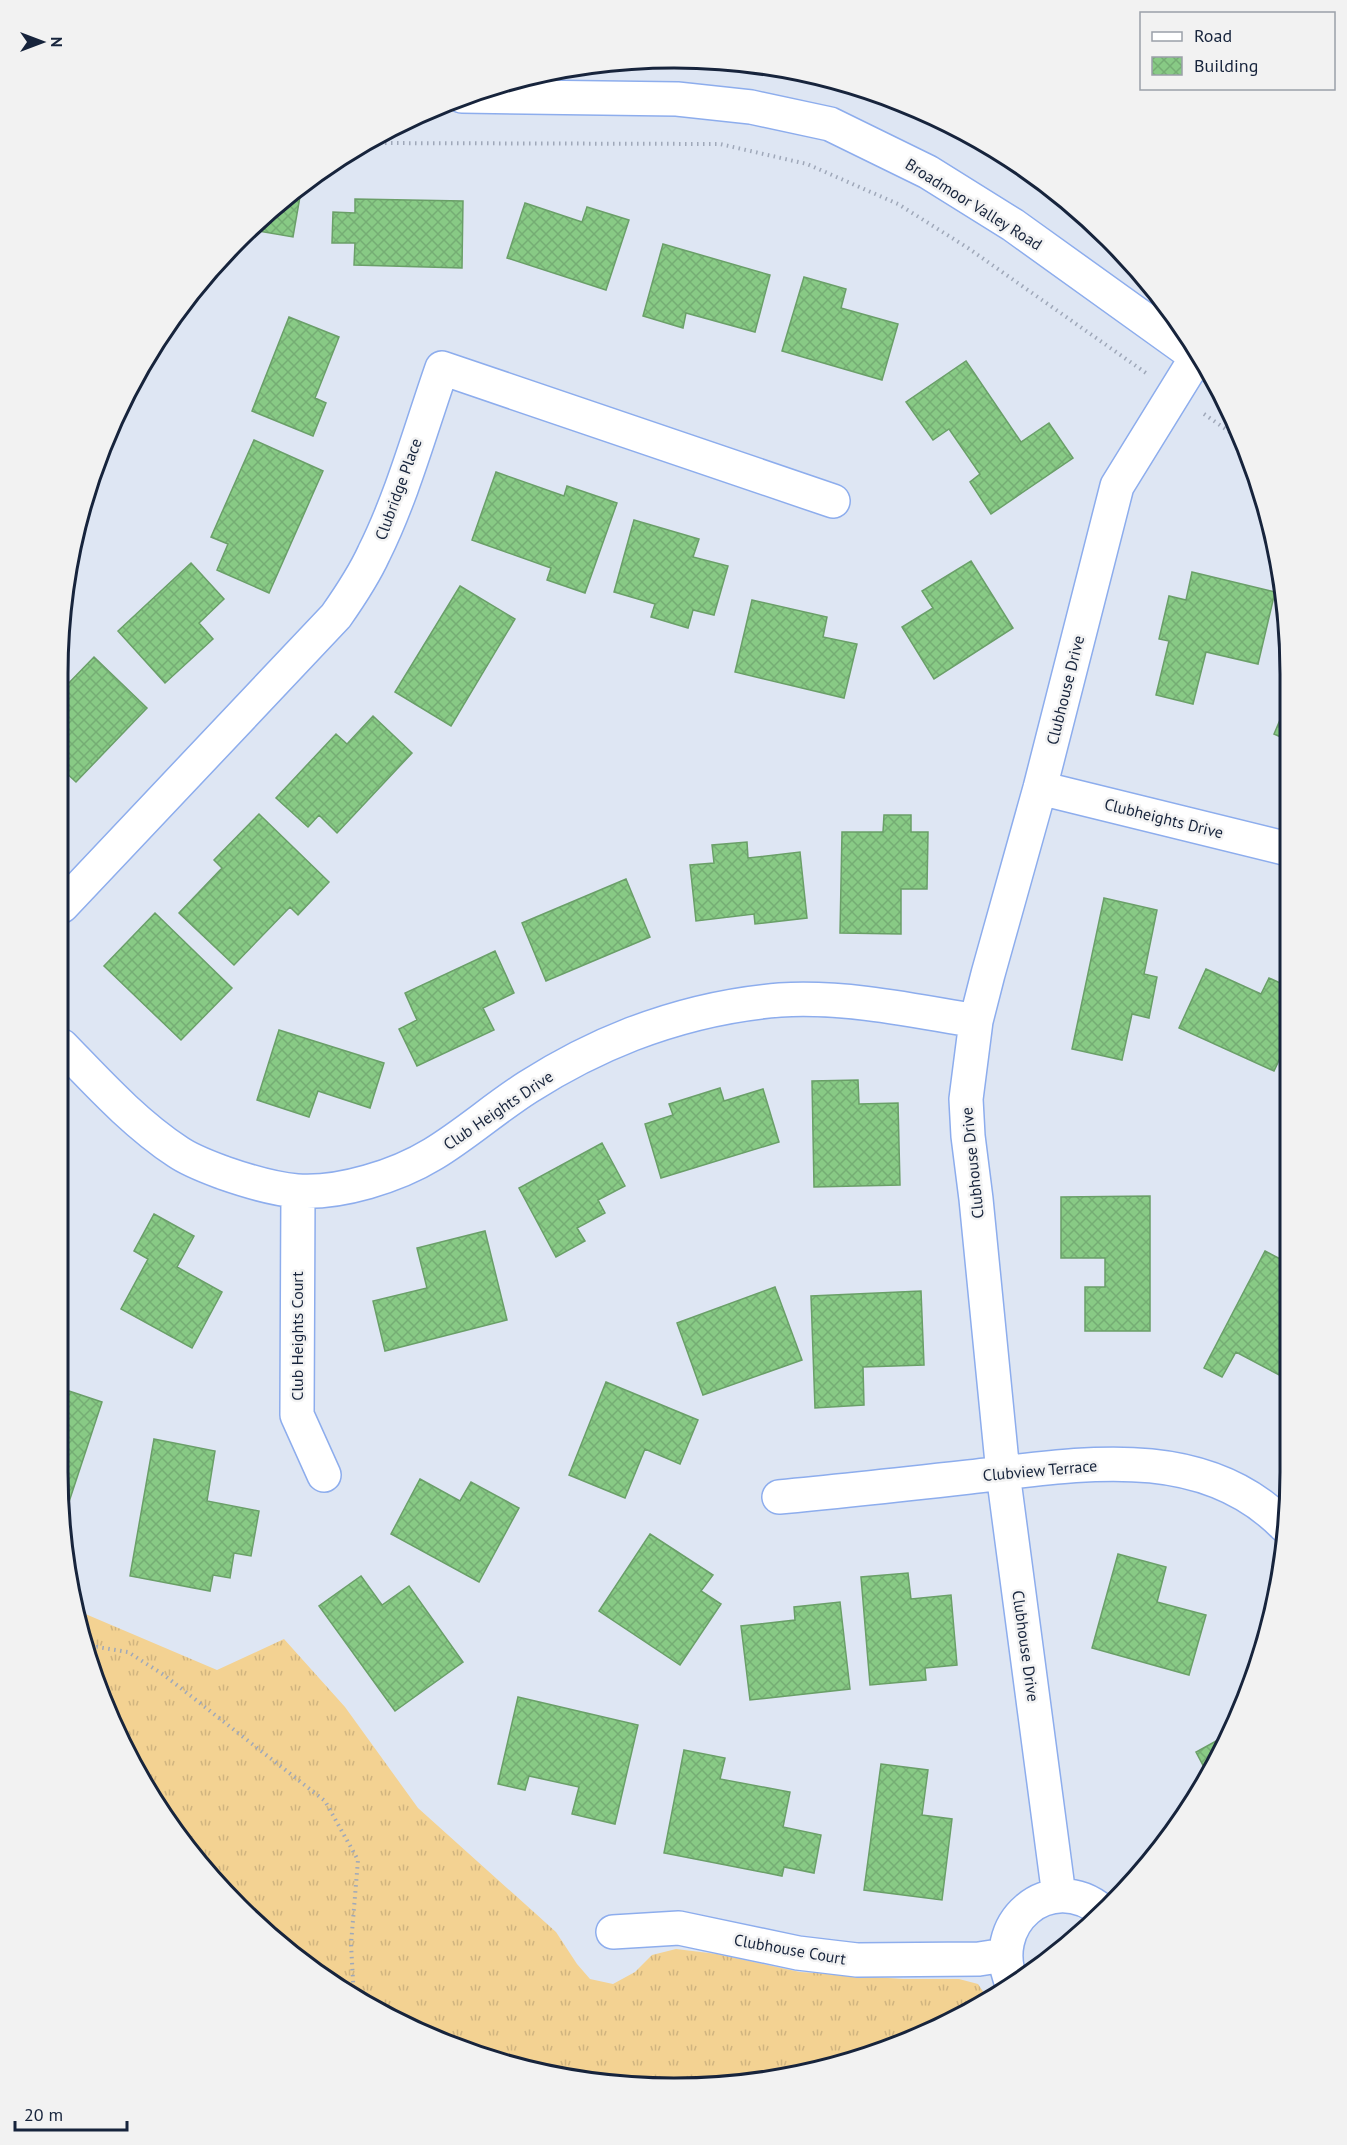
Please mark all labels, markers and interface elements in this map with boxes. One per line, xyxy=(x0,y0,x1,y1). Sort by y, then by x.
north arrow xyxy=(12,12,72,72)
legend xyxy=(1140,12,1335,90)
text: Road xyxy=(1194,24,1232,47)
text: N xyxy=(47,37,67,47)
text: Building xyxy=(1194,54,1258,77)
street label: Broadmoor Valley Road xyxy=(902,154,1046,254)
street label: Clubridge Place xyxy=(370,435,426,543)
street label: Clubhouse Drive xyxy=(1042,633,1088,747)
street label: Clubheights Drive xyxy=(1102,794,1226,842)
street label: Club Heights Drive xyxy=(439,1066,557,1154)
street label: Clubhouse Drive xyxy=(956,1106,988,1220)
street label: Club Heights Court xyxy=(287,1271,307,1401)
street label: Clubview Terrace xyxy=(982,1455,1098,1485)
street label: Clubhouse Drive xyxy=(1008,1589,1044,1703)
street label: Clubhouse Court xyxy=(732,1929,848,1969)
scale bar xyxy=(15,2094,128,2132)
text: 20 m xyxy=(24,2103,63,2126)

